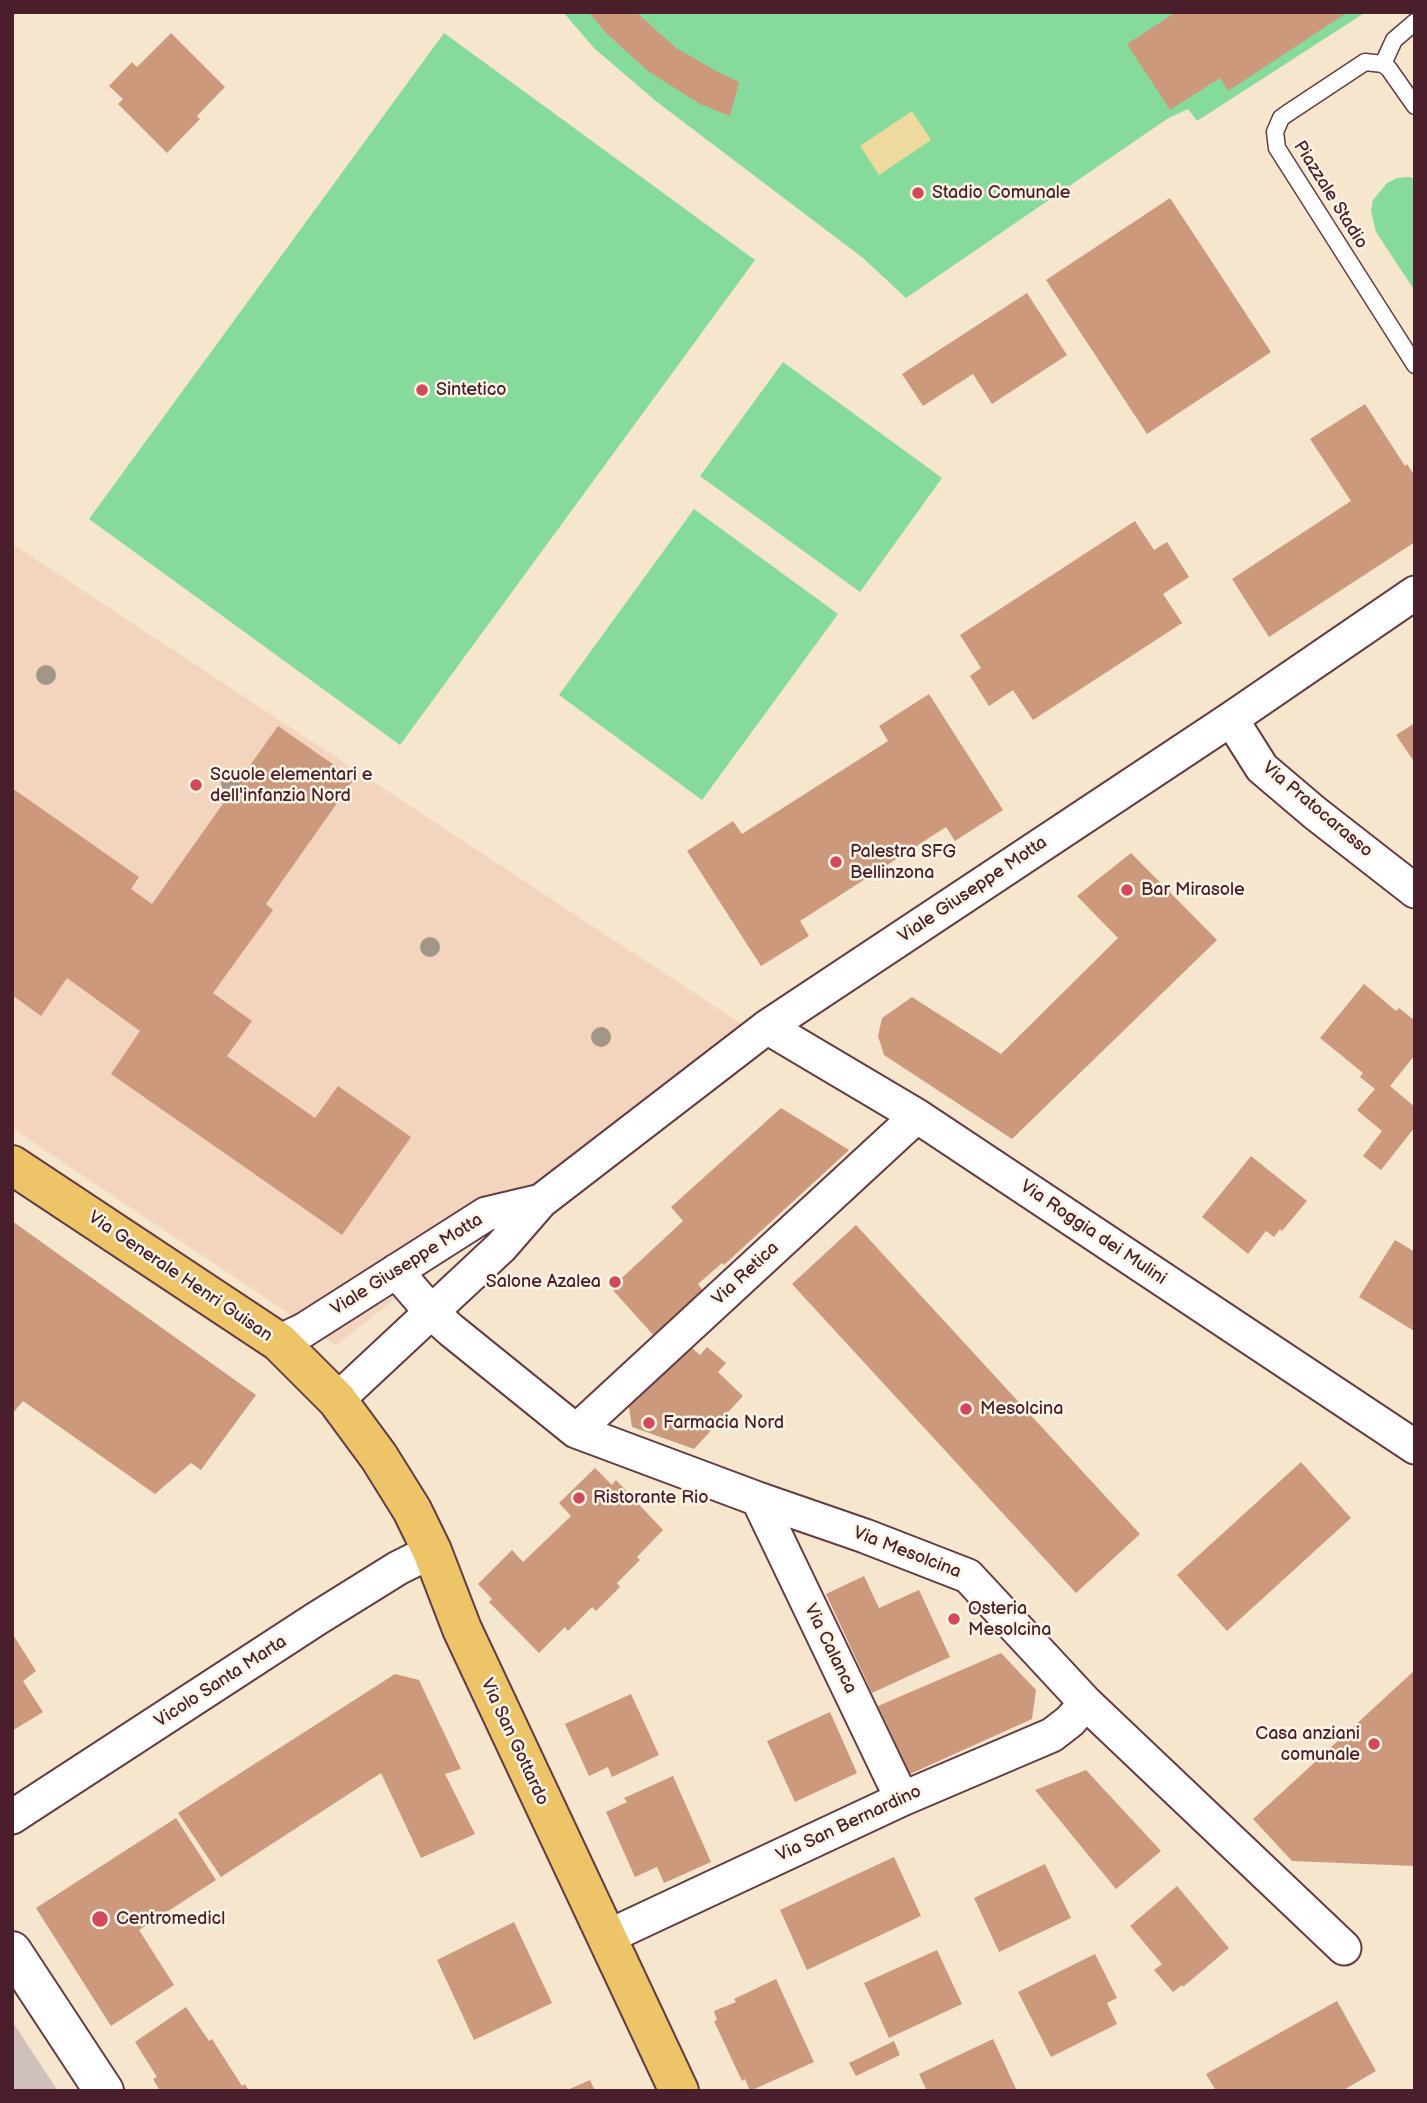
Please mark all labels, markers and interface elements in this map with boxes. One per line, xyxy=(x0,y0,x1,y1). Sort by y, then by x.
street label: Piazzale Stadio xyxy=(1288,137,1372,253)
place label: Stadio Comunale xyxy=(932,182,1070,204)
marker: Stadio Comunale xyxy=(910,185,926,201)
place label: Sintetico xyxy=(436,379,506,401)
marker: Sintetico xyxy=(414,382,430,398)
street label: Via Pratocarasso xyxy=(1257,758,1377,862)
place label: Scuole elementari e dell'infanzia Nord xyxy=(210,764,373,806)
marker: Scuole elementari e dell'infanzia Nord xyxy=(188,777,204,793)
street label: Viale Giuseppe Motta xyxy=(894,832,1052,948)
place label: Palestra SFG Bellinzona xyxy=(850,841,956,884)
marker: Palestra SFG Bellinzona xyxy=(828,854,844,870)
place label: Bar Mirasole xyxy=(1141,879,1245,901)
marker: Bar Mirasole xyxy=(1119,882,1135,898)
street label: Via Roggia dei Mulini xyxy=(1016,1176,1170,1290)
street label: Via Generale Henri Guisan xyxy=(84,1207,276,1347)
street label: Viale Giuseppe Motta xyxy=(327,1209,487,1321)
street label: Via Retica xyxy=(708,1238,784,1310)
place label: Salone Azalea xyxy=(486,1271,601,1293)
marker: Salone Azalea xyxy=(607,1274,623,1290)
place label: Mesolcina xyxy=(980,1398,1063,1420)
marker: Mesolcina xyxy=(958,1401,974,1417)
place label: Farmacia Nord xyxy=(663,1412,784,1434)
marker: Farmacia Nord xyxy=(641,1415,657,1431)
place label: Ristorante Rio xyxy=(593,1487,708,1509)
marker: Ristorante Rio xyxy=(571,1490,587,1506)
street label: Via Mesolcina xyxy=(850,1523,964,1583)
place label: Osteria Mesolcina xyxy=(968,1598,1051,1640)
street label: Via Calanca xyxy=(799,1601,861,1697)
marker: Osteria Mesolcina xyxy=(946,1611,962,1627)
street label: Vicolo Santa Marta xyxy=(151,1631,291,1733)
street label: Via San Gottardo xyxy=(475,1675,553,1809)
place label: Casa anziani comunale xyxy=(1255,1723,1360,1766)
marker: Casa anziani comunale xyxy=(1366,1736,1382,1752)
street label: Via San Bernardino xyxy=(773,1781,925,1867)
place label: Centromedicl xyxy=(116,1908,225,1930)
marker: Centromedicl xyxy=(90,1909,110,1929)

